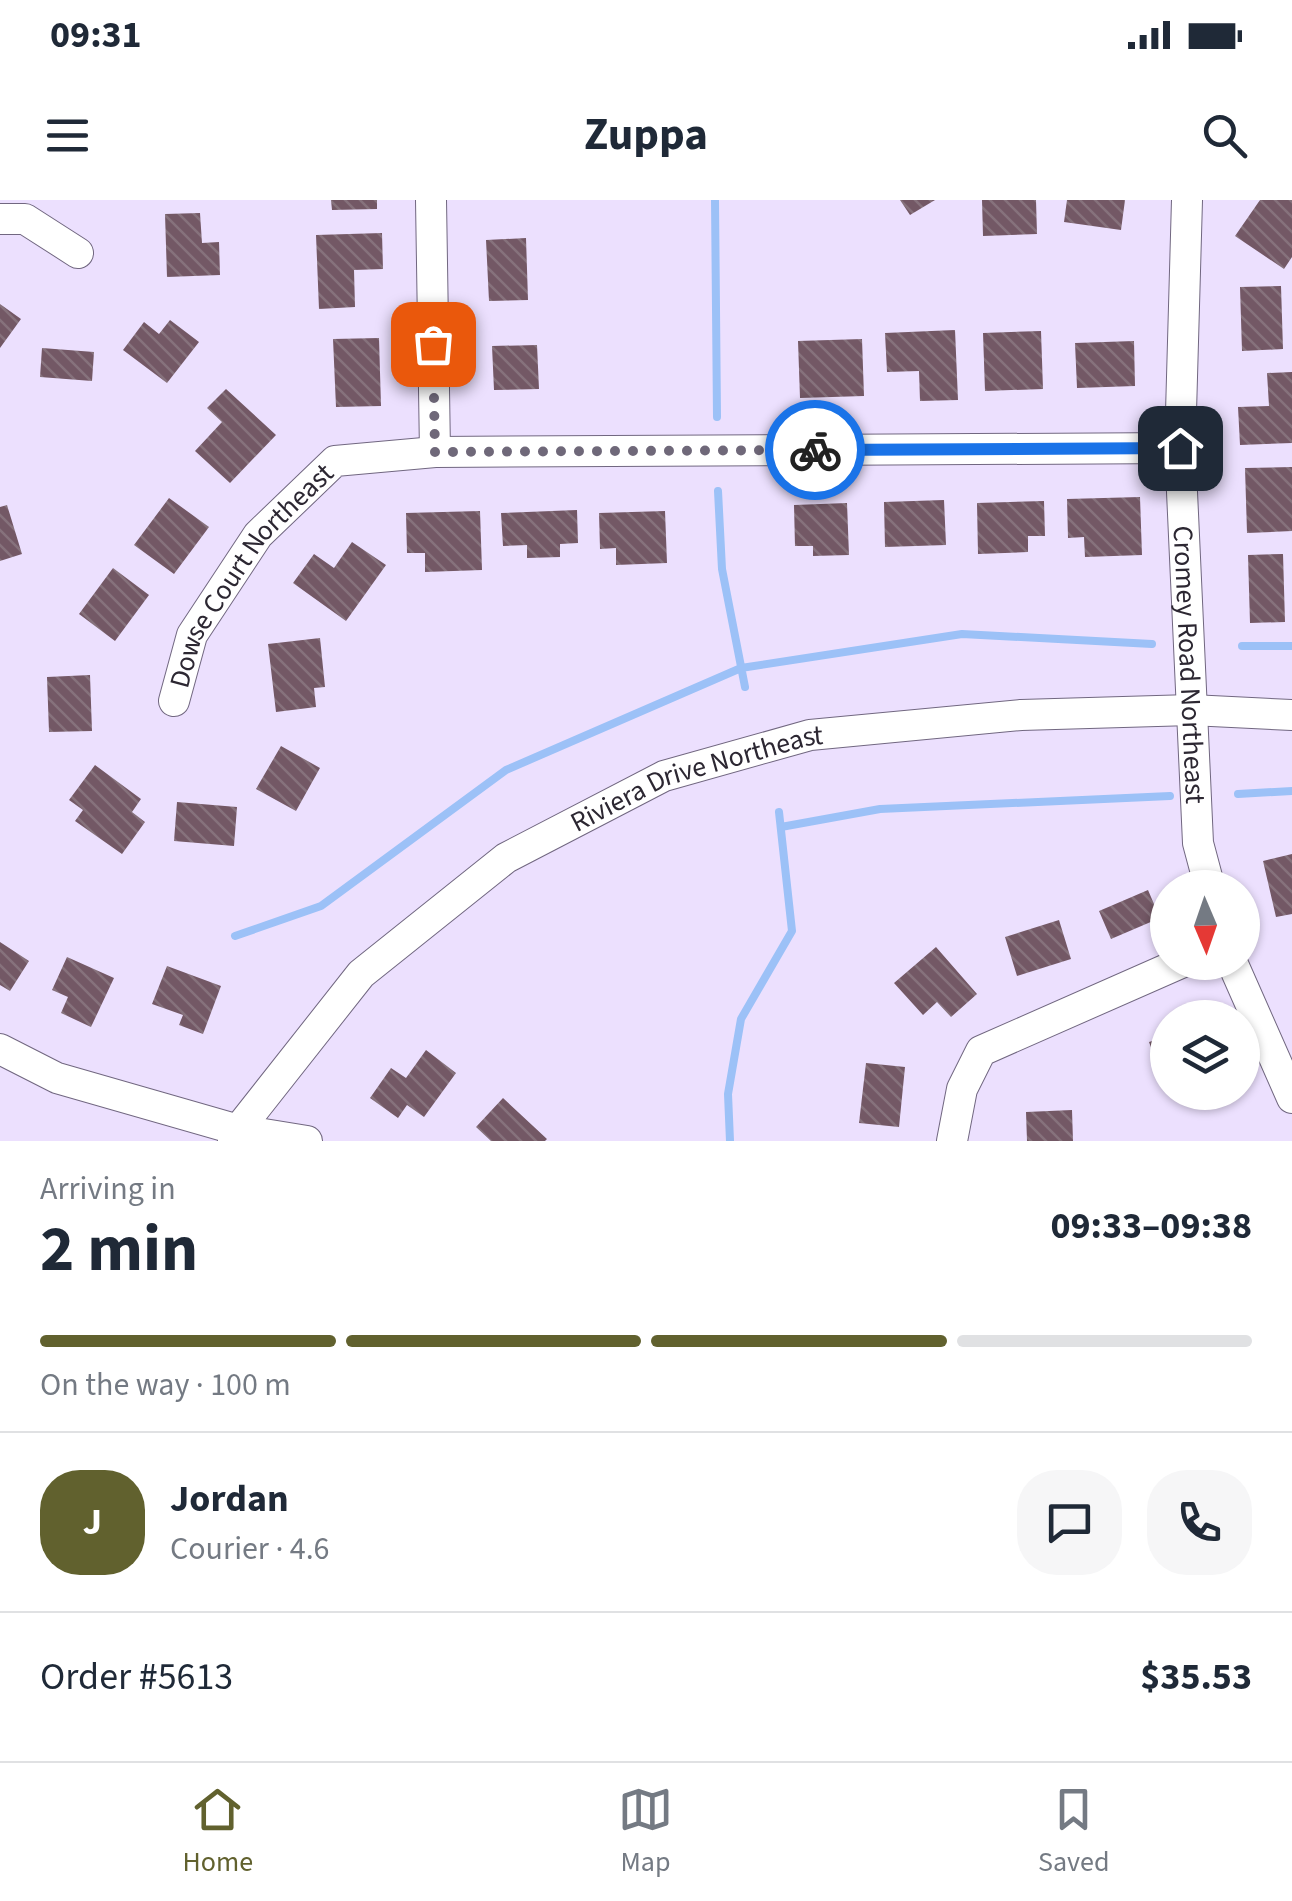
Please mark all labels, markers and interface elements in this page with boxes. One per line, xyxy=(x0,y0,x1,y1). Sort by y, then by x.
text: 09:31 xyxy=(50,8,142,62)
text: Zuppa xyxy=(584,103,708,167)
icon: menu xyxy=(40,108,95,163)
icon: search xyxy=(1197,108,1252,163)
pin xyxy=(391,302,476,387)
icon: bag xyxy=(406,317,461,372)
courier xyxy=(765,400,865,500)
pin xyxy=(1138,406,1223,491)
icon: home xyxy=(1153,421,1208,476)
icon: bike xyxy=(788,423,843,478)
street label: Dowse Court Northeast xyxy=(159,454,343,693)
street label: Cromey Road Northeast xyxy=(1163,525,1215,805)
street label: Riviera Drive Northeast xyxy=(564,715,825,842)
north arrow xyxy=(1150,870,1260,980)
map controls xyxy=(1150,870,1260,1110)
button: layers xyxy=(1150,1000,1260,1110)
text: Arriving in xyxy=(40,1166,176,1212)
text: 09:33–09:38 xyxy=(1050,1199,1252,1253)
text: 2 min xyxy=(40,1203,198,1296)
text: On the way · 100 m xyxy=(40,1362,291,1408)
button: chat xyxy=(1017,1470,1122,1575)
button: phone xyxy=(1147,1470,1252,1575)
text: Jordan xyxy=(170,1472,289,1526)
text: J xyxy=(83,1495,102,1549)
text: Courier · 4.6 xyxy=(170,1526,330,1572)
text: Order #5613 xyxy=(40,1650,233,1704)
text: $35.53 xyxy=(1140,1650,1252,1704)
tab: Home xyxy=(182,1782,253,1882)
tab: Map xyxy=(618,1782,673,1882)
tab: Saved xyxy=(1038,1782,1109,1882)

